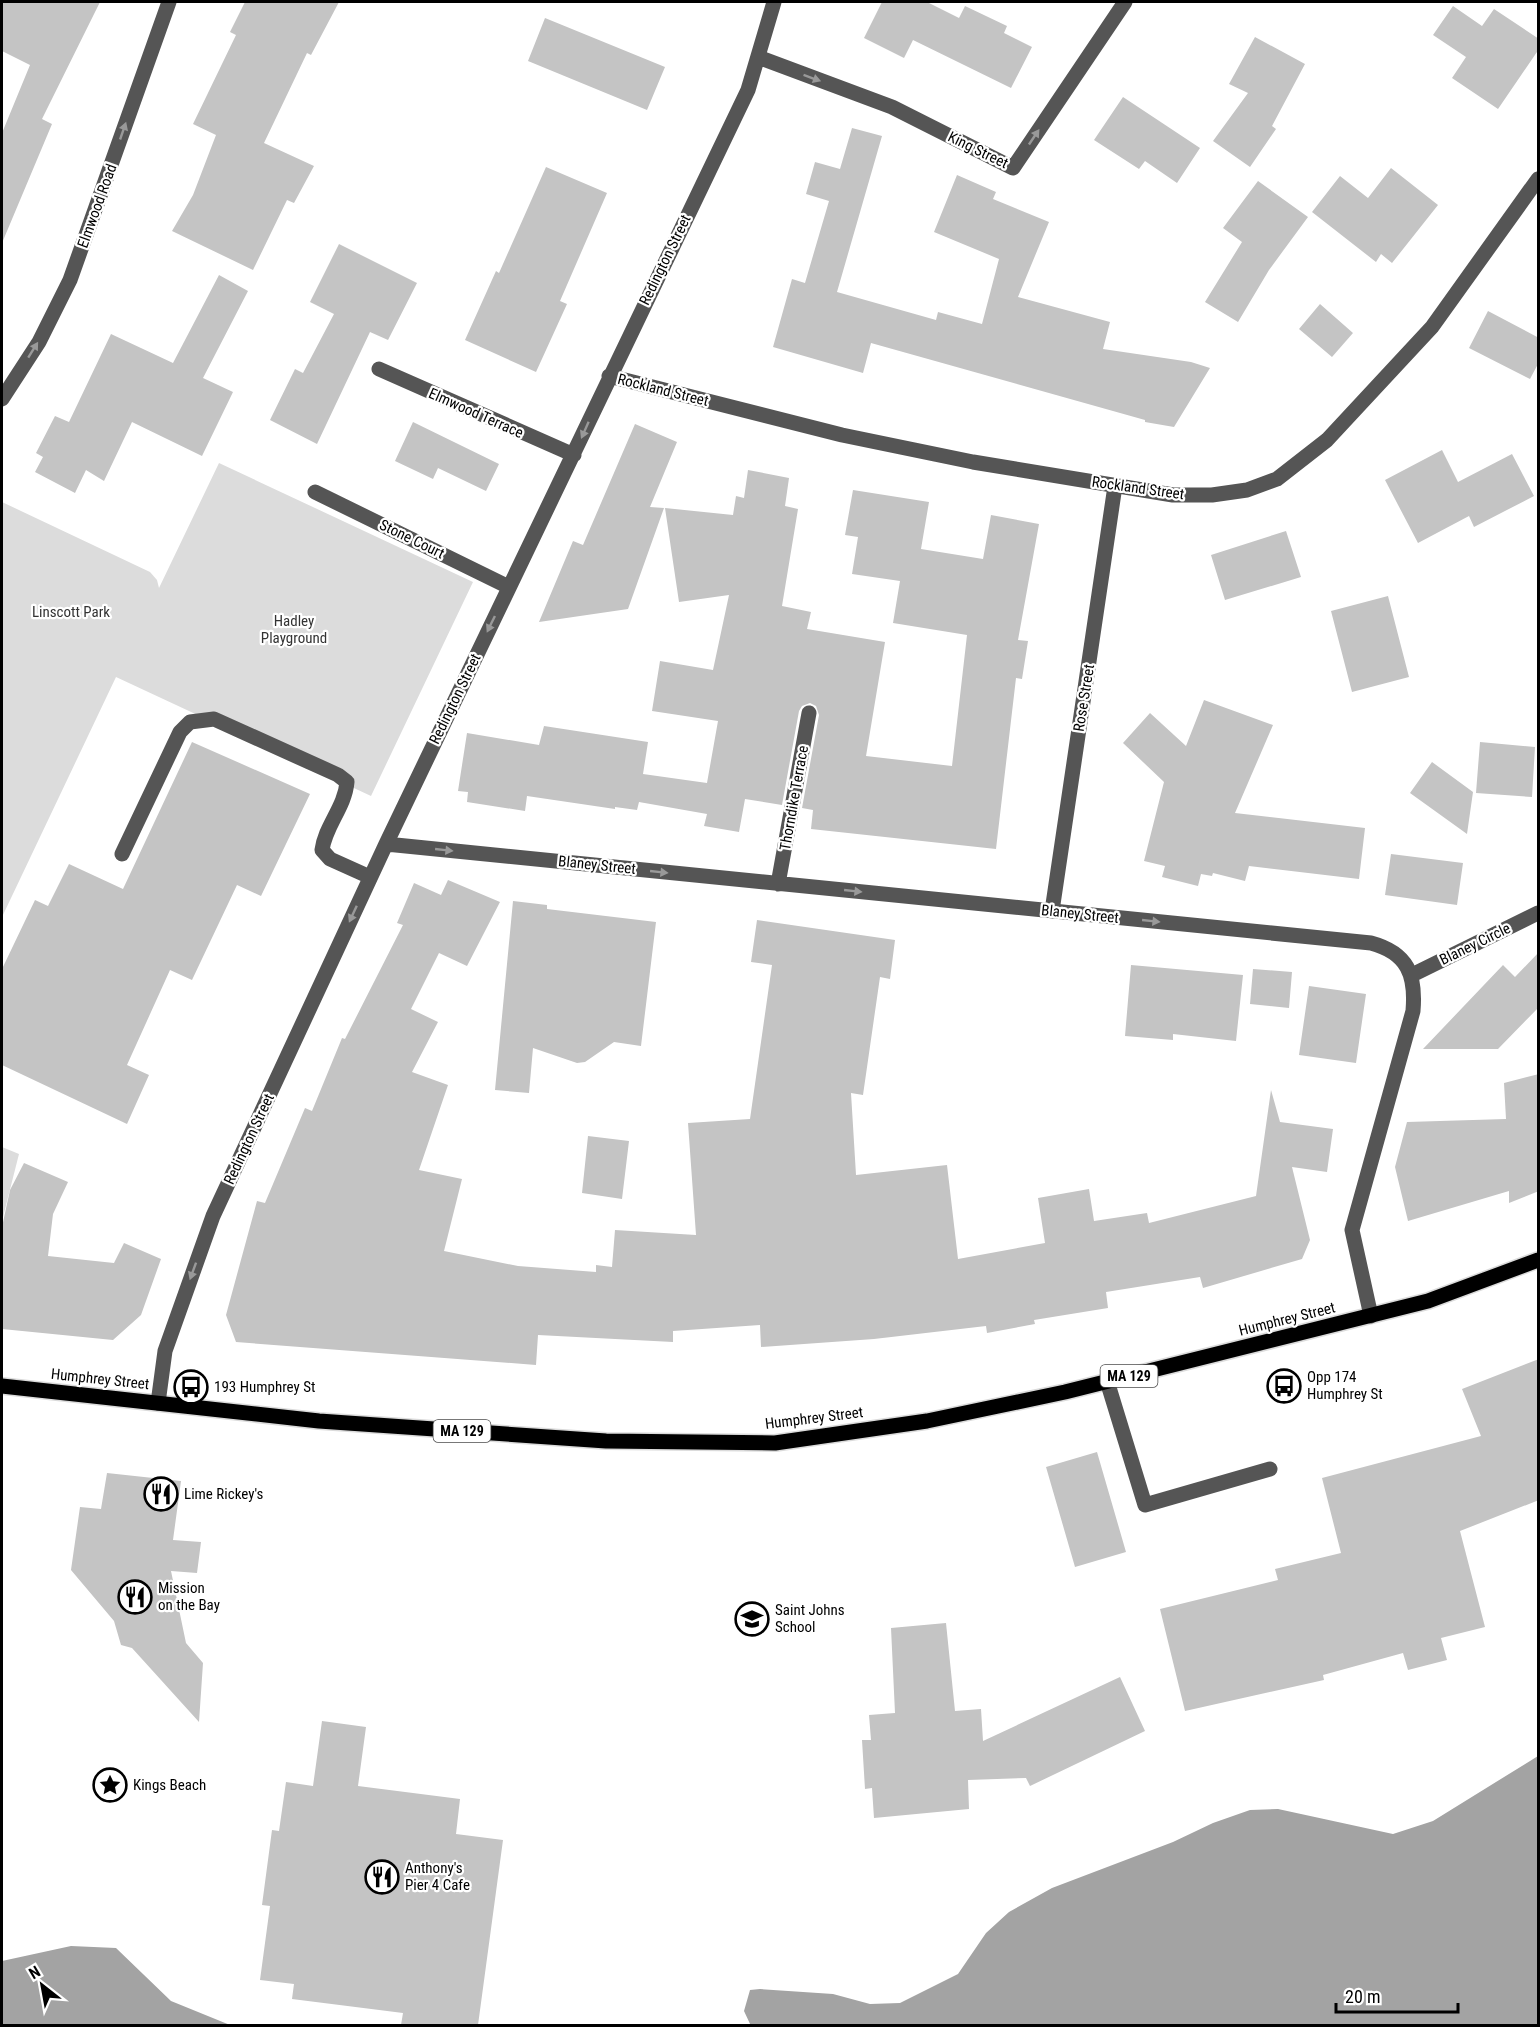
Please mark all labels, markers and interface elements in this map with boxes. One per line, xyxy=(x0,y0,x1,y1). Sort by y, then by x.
one-way arrow xyxy=(804,73,822,83)
one-way arrow xyxy=(118,122,128,140)
street label: King Street xyxy=(945,128,1011,172)
one-way arrow xyxy=(1028,129,1039,145)
street label: Elmwood Road xyxy=(73,162,121,250)
street label: Redington Street xyxy=(635,212,695,308)
one-way arrow xyxy=(28,342,39,358)
street label: Rockland Street xyxy=(616,370,710,410)
street label: Elmwood Terrace xyxy=(426,384,526,442)
one-way arrow xyxy=(580,421,590,439)
street label: Rockland Street xyxy=(1091,473,1185,503)
street label: Stone Court xyxy=(377,516,447,562)
park label: Linscott Park xyxy=(32,603,110,621)
park label: Hadley Playground xyxy=(261,612,327,647)
one-way arrow xyxy=(486,616,495,633)
street label: Redington Street xyxy=(425,651,485,747)
street label: Rose Street xyxy=(1070,663,1098,733)
street label: Thorndike Terrace xyxy=(776,744,812,852)
one-way arrow xyxy=(434,845,453,855)
street label: Blaney Street xyxy=(557,852,637,878)
one-way arrow xyxy=(649,867,668,877)
one-way arrow xyxy=(843,886,862,896)
street label: Blaney Street xyxy=(1040,901,1120,927)
one-way arrow xyxy=(348,906,358,924)
one-way arrow xyxy=(1142,916,1161,926)
street label: Blaney Circle xyxy=(1437,919,1513,969)
street label: Redington Street xyxy=(220,1091,278,1187)
one-way arrow xyxy=(188,1262,198,1280)
street label: Humphrey Street xyxy=(1237,1298,1337,1340)
street label: Humphrey Street xyxy=(50,1365,150,1393)
road number: MA 129 xyxy=(1100,1365,1158,1387)
bus stop icon: Opp 174 Humphrey St xyxy=(1266,1368,1302,1404)
place label: Opp 174 Humphrey St xyxy=(1307,1368,1383,1403)
bus stop icon: 193 Humphrey St xyxy=(173,1369,209,1405)
place label: 193 Humphrey St xyxy=(214,1378,315,1396)
street label: Humphrey Street xyxy=(764,1403,864,1433)
road number: MA 129 xyxy=(434,1420,490,1442)
restaurant icon: Lime Rickey's xyxy=(143,1476,179,1512)
place label: Lime Rickey's xyxy=(184,1485,264,1503)
restaurant icon: Mission on the Bay xyxy=(117,1579,153,1615)
place label: Mission on the Bay xyxy=(158,1579,220,1614)
school or university icon: Saint Johns School xyxy=(734,1601,770,1637)
place label: Saint Johns School xyxy=(775,1601,845,1636)
place icon: Kings Beach xyxy=(92,1767,128,1803)
place label: Kings Beach xyxy=(133,1776,206,1794)
restaurant icon: Anthony's Pier 4 Cafe xyxy=(364,1859,400,1895)
place label: Anthony's Pier 4 Cafe xyxy=(405,1859,470,1894)
north arrow xyxy=(12,1955,72,2015)
text: N xyxy=(25,1962,44,1983)
scale bar xyxy=(1336,1976,1458,2014)
text: 20 m xyxy=(1345,1986,1380,2007)

